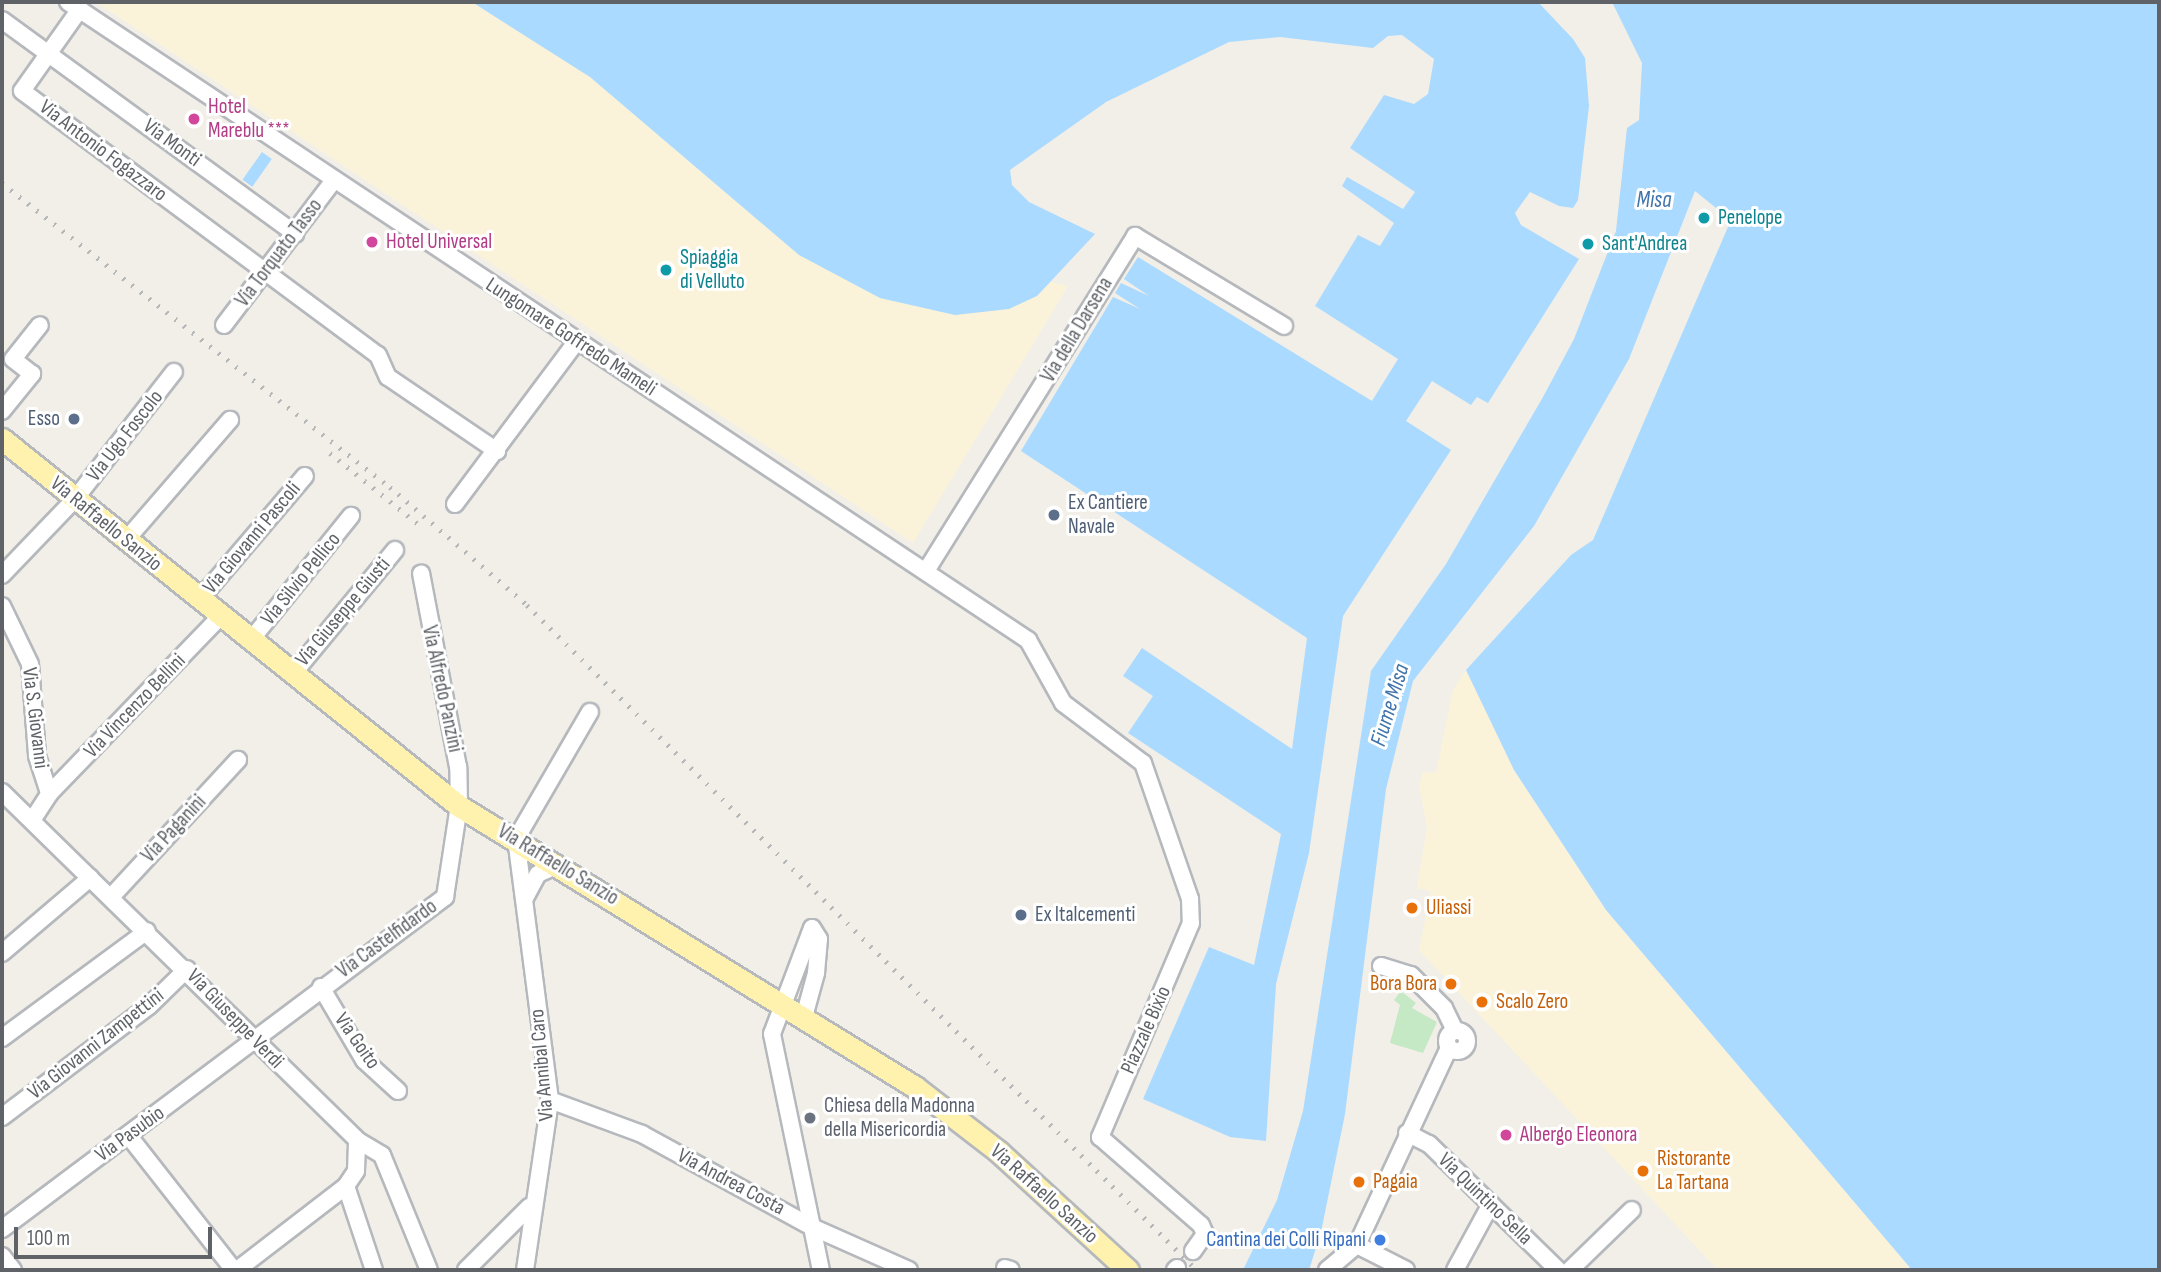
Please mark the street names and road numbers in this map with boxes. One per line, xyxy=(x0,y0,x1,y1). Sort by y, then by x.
street label: Via Antonio Fogazzaro xyxy=(34,95,172,207)
street label: Via Monti xyxy=(138,114,206,172)
street label: Via Torquato Tasso xyxy=(230,194,328,312)
street label: Lungomare Goffredo Mameli xyxy=(481,272,661,402)
street label: Via della Darsena xyxy=(1036,273,1118,387)
street label: Via Ugo Foscolo xyxy=(81,385,169,487)
street label: Via Raffaello Sanzio xyxy=(45,471,167,577)
street label: Via Giovanni Pascoli xyxy=(198,477,306,599)
street label: Via Silvio Pellico xyxy=(256,527,346,631)
street label: Via Giuseppe Giusti xyxy=(290,553,396,671)
street label: Via Alfredo Panzini xyxy=(416,623,468,755)
street label: Via Vincenzo Bellini xyxy=(79,649,191,763)
street label: Via S. Giovanni xyxy=(16,666,54,770)
street label: Via Paganini xyxy=(136,790,212,868)
street label: Via Raffaello Sanzio xyxy=(493,819,623,911)
street label: Via Castelfidardo xyxy=(332,894,442,984)
street label: Via Giuseppe Verdi xyxy=(181,964,289,1074)
street label: Piazzale Bixio xyxy=(1115,982,1177,1078)
street label: Via Giovanni Zampettini xyxy=(23,983,169,1105)
street label: Via Goito xyxy=(329,1008,385,1074)
street label: Via Annibal Caro xyxy=(525,1008,559,1122)
street label: Via Pasubio xyxy=(91,1101,169,1167)
street label: Via Raffaello Sanzio xyxy=(985,1139,1103,1249)
street label: Via Andrea Costa xyxy=(673,1143,789,1221)
street label: Via Quintino Sella xyxy=(1432,1148,1538,1250)

